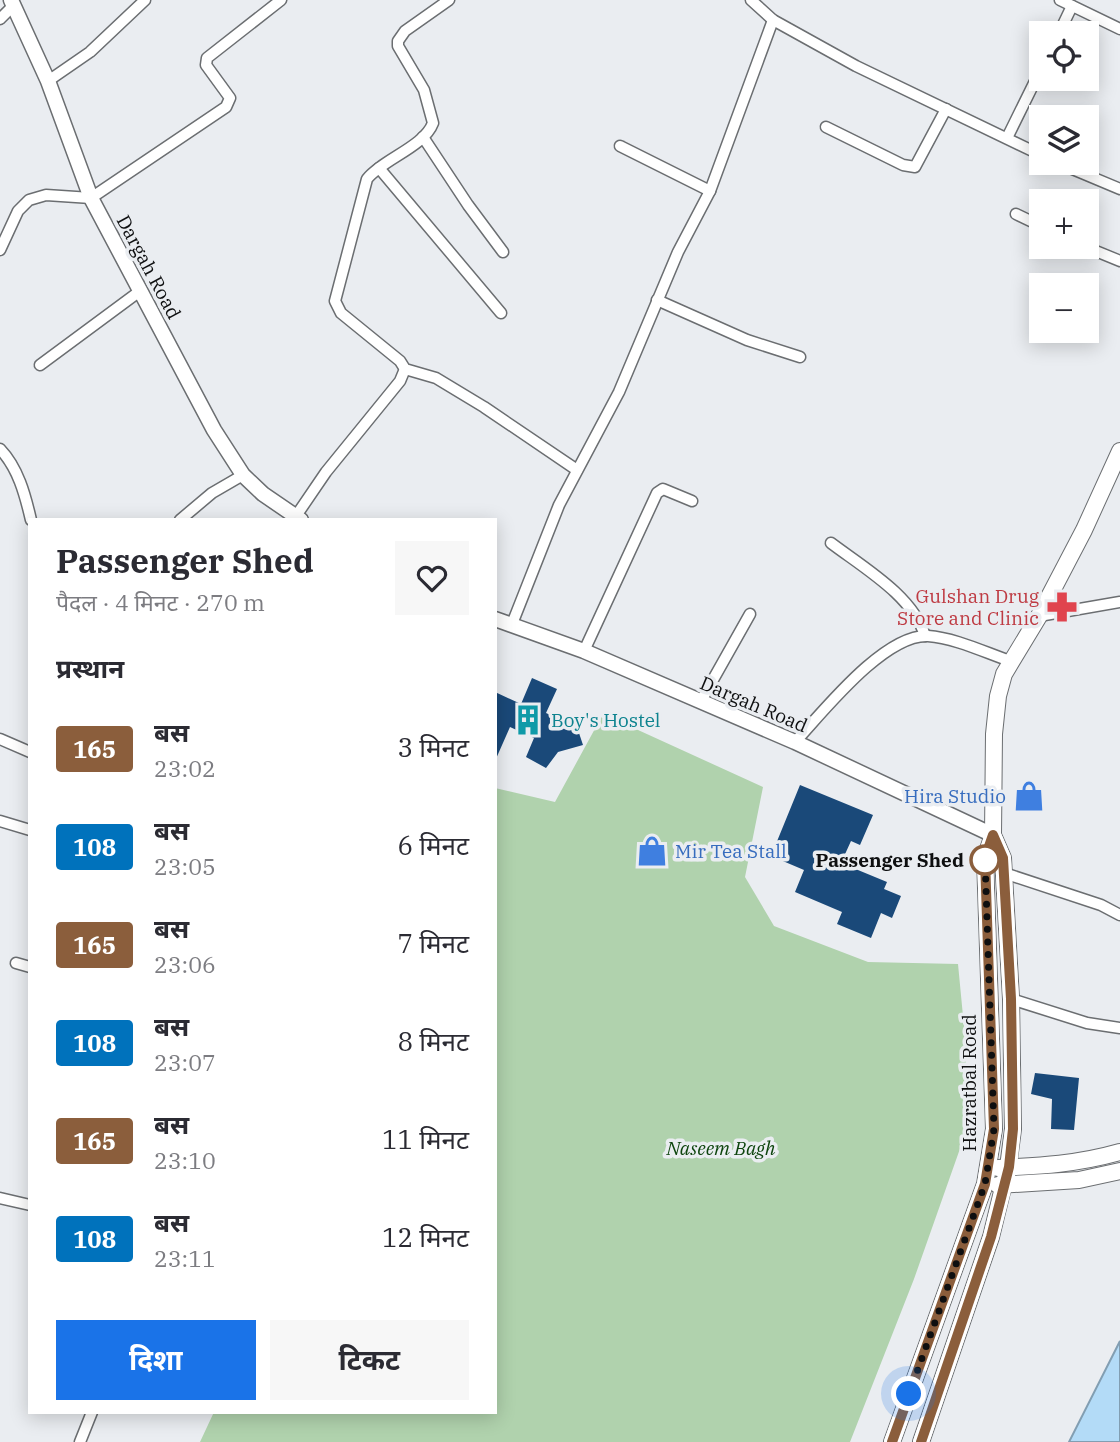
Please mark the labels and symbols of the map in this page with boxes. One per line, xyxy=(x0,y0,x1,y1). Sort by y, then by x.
street label: Dargah Road xyxy=(112,211,186,323)
place label: Gulshan Drug Store and Clinic xyxy=(897,584,1040,630)
pharmacy icon: Gulshan Drug Store and Clinic xyxy=(1045,590,1079,624)
street label: Dargah Road xyxy=(697,671,811,737)
building icon: Boy's Hostel xyxy=(511,703,545,737)
place label: Boy's Hostel xyxy=(551,708,661,732)
shop icon: Hira Studio xyxy=(1012,779,1046,813)
place label: Hira Studio xyxy=(904,784,1006,808)
shop icon: Mir Tea Stall xyxy=(635,834,669,868)
place label: Mir Tea Stall xyxy=(675,839,787,863)
marker: Passenger Shed xyxy=(970,845,1000,875)
place label: Passenger Shed xyxy=(816,848,964,872)
street label: Hazratbal Road xyxy=(957,1014,981,1152)
park label: Naseem Bagh xyxy=(665,1136,776,1160)
your location xyxy=(891,1376,926,1411)

